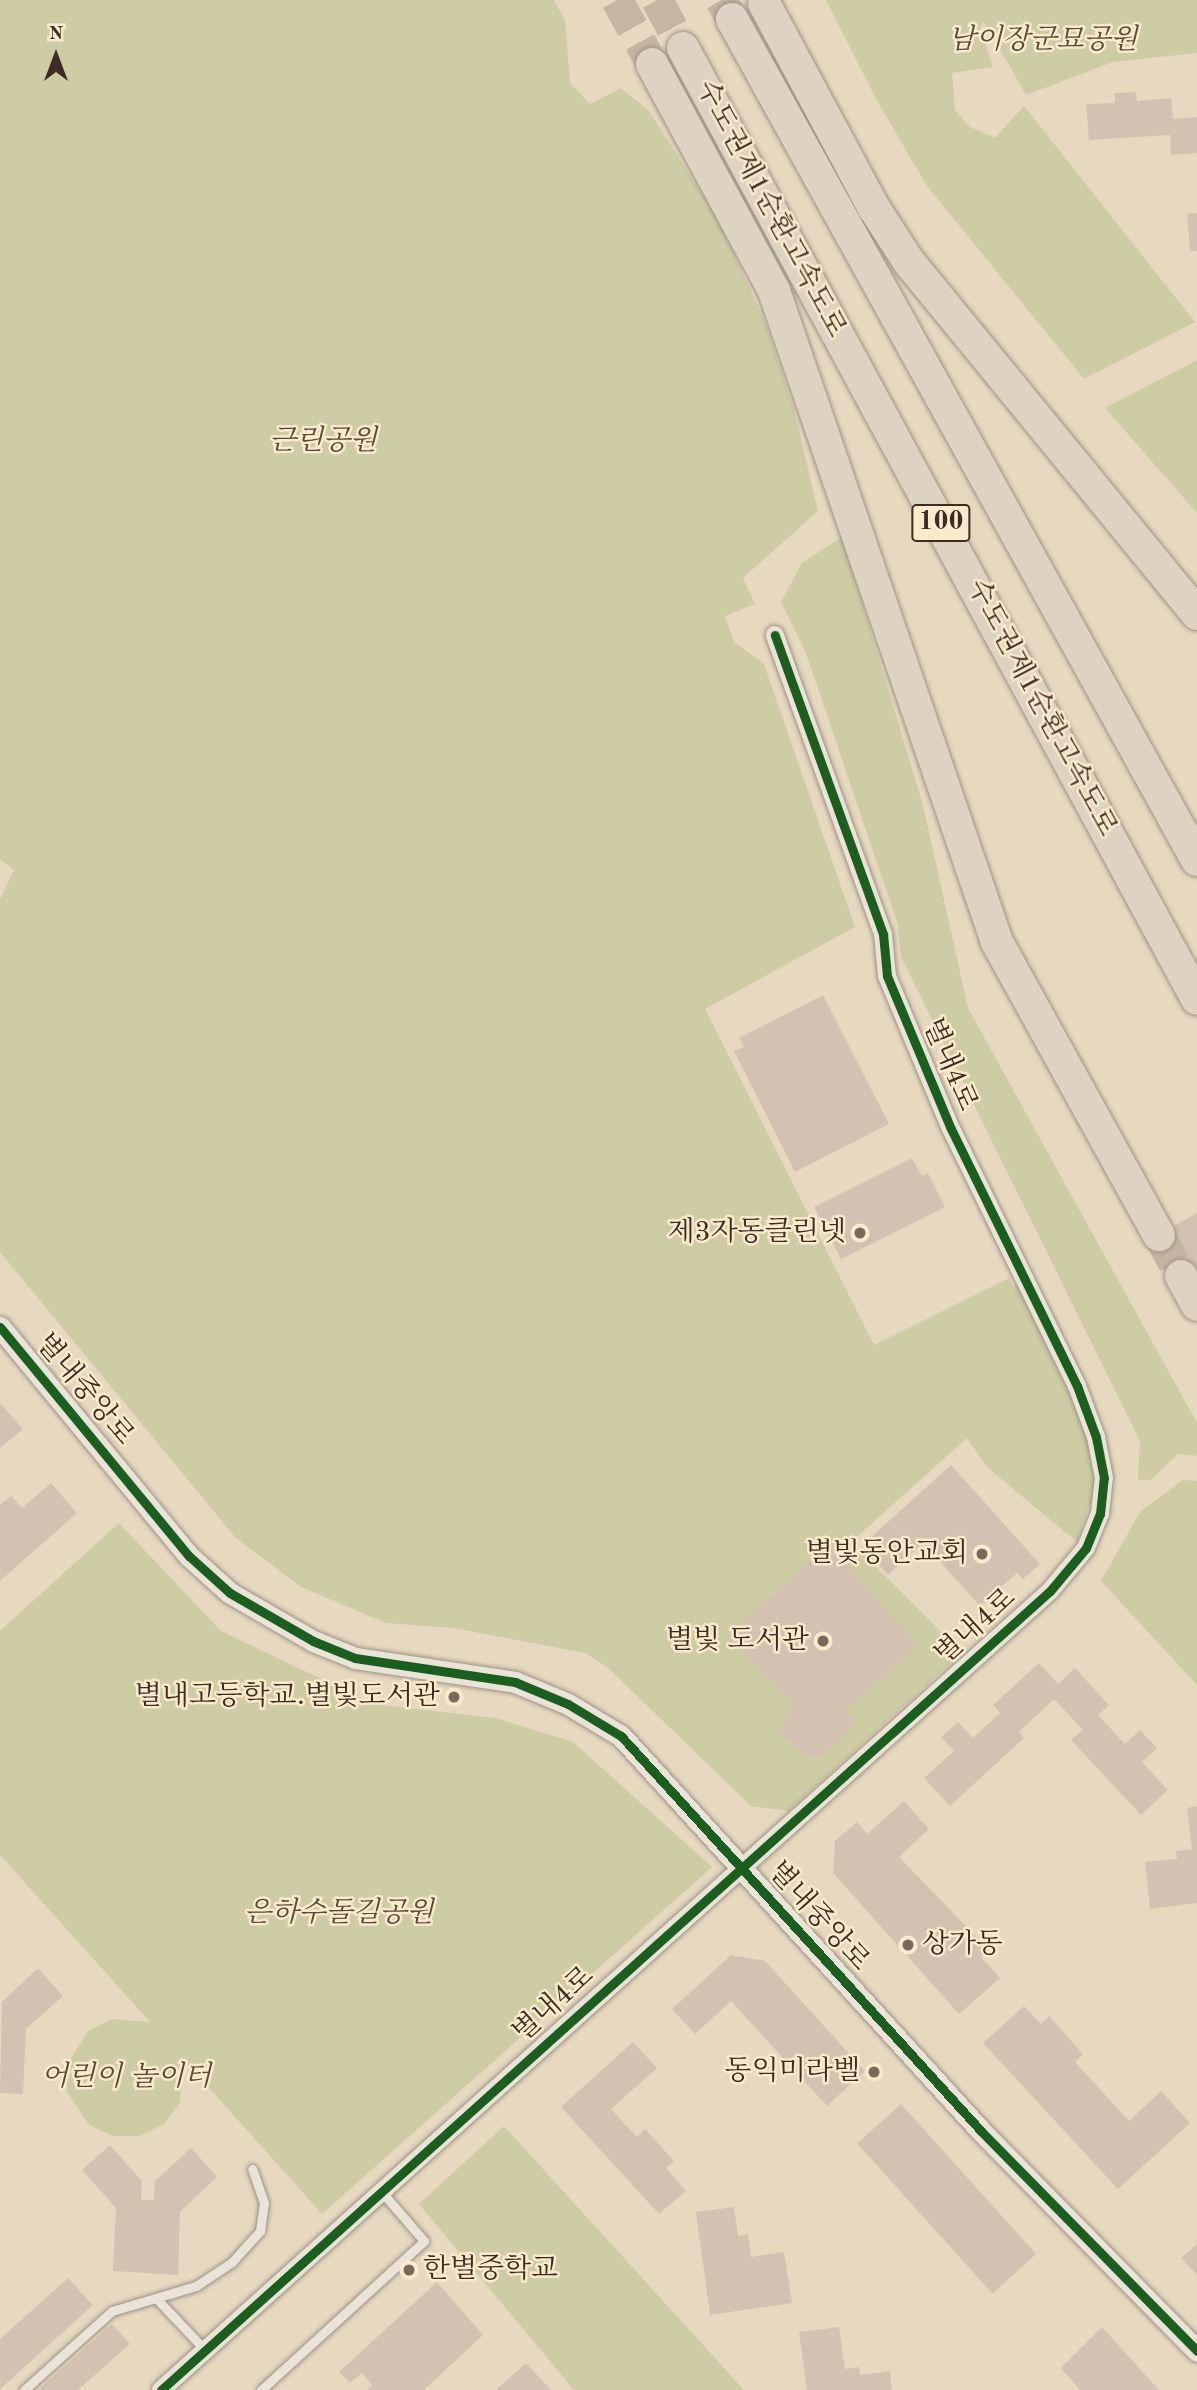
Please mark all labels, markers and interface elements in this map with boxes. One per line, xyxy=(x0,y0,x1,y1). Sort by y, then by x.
north arrow xyxy=(21,21,91,91)
park label: 남이장군묘공원 xyxy=(948,24,1138,58)
text: N xyxy=(49,25,63,44)
street label: 수도권제1순환고속도로 xyxy=(688,75,852,343)
park label: 근린공원 xyxy=(269,425,377,459)
road number: 100 xyxy=(911,500,971,545)
street label: 수도권제1순환고속도로 xyxy=(959,574,1123,842)
street label: 별내4로 xyxy=(915,1014,983,1116)
place label: 제3자동클린넷 xyxy=(667,1216,846,1250)
marker: 제3자동클린넷 xyxy=(852,1225,868,1241)
street label: 별내중앙로 xyxy=(28,1327,140,1453)
place label: 별빛동안교회 xyxy=(806,1537,968,1571)
marker: 별빛동안교회 xyxy=(974,1546,990,1562)
street label: 별내4로 xyxy=(929,1582,1023,1672)
place label: 별빛 도서관 xyxy=(666,1624,809,1658)
marker: 별빛 도서관 xyxy=(815,1633,831,1649)
place label: 별내고등학교.별빛도서관 xyxy=(135,1680,440,1714)
marker: 별내고등학교.별빛도서관 xyxy=(446,1689,462,1705)
street label: 별내중앙로 xyxy=(760,1856,876,1978)
park label: 은하수돌길공원 xyxy=(244,1897,434,1931)
place label: 상가동 xyxy=(922,1928,1003,1962)
marker: 상가동 xyxy=(900,1937,916,1953)
street label: 별내4로 xyxy=(507,1960,601,2050)
place label: 동익미라벨 xyxy=(725,2055,860,2089)
park label: 어린이 놀이터 xyxy=(41,2061,211,2095)
marker: 동익미라벨 xyxy=(866,2064,882,2080)
place label: 한별중학교 xyxy=(423,2253,558,2287)
marker: 한별중학교 xyxy=(401,2262,417,2278)

